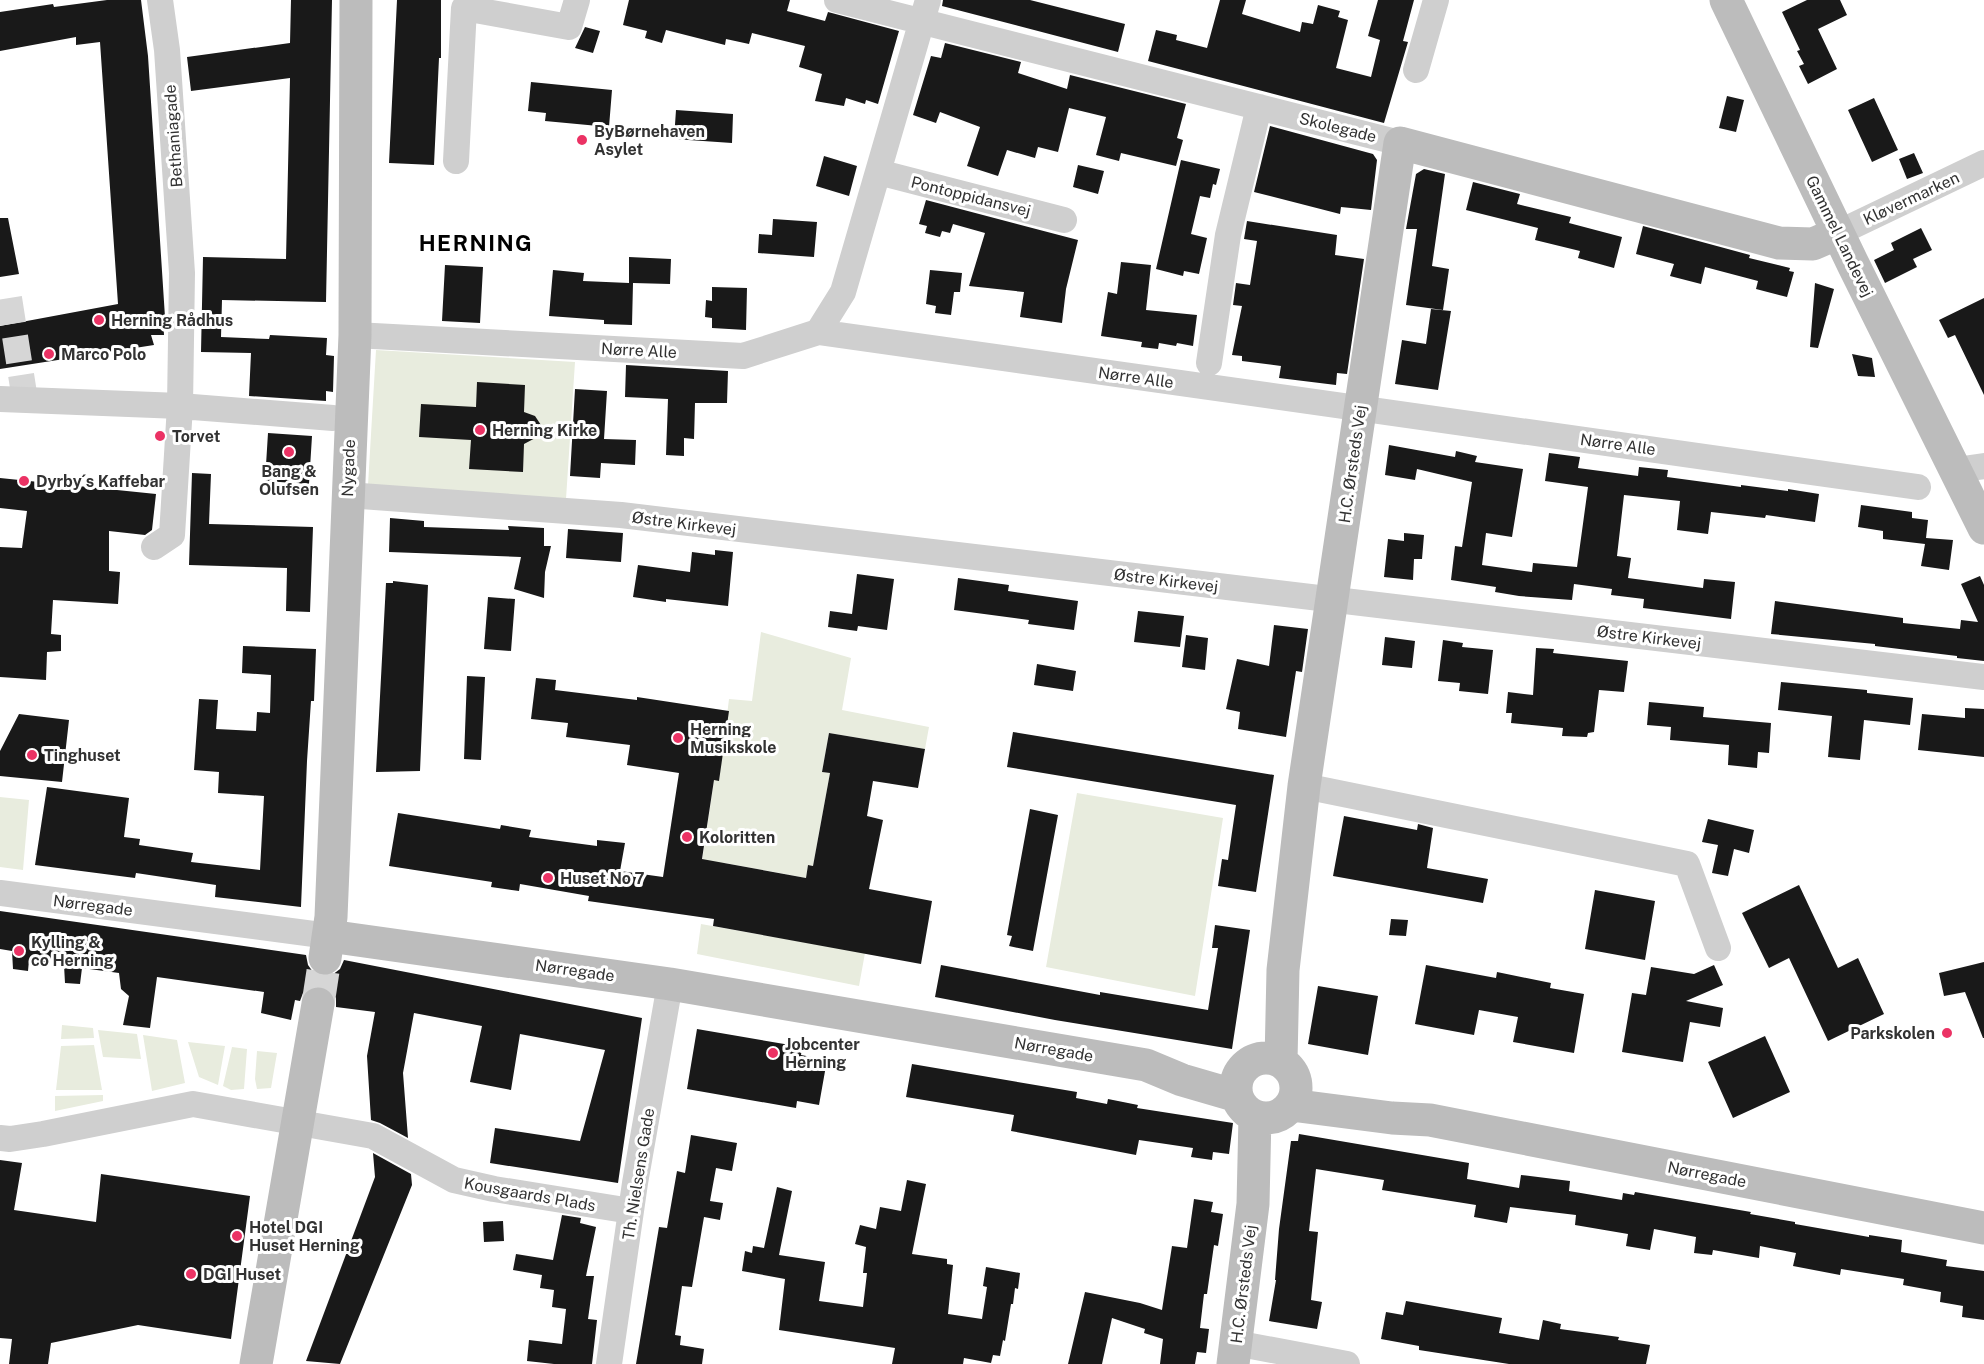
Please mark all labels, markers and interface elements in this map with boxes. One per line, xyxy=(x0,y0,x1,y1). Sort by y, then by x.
street label: Bethaniagade xyxy=(160,84,187,188)
street label: Skolegade xyxy=(1297,109,1379,146)
place label: ByBørnehaven Asylet xyxy=(594,122,705,159)
marker: ByBørnehaven Asylet xyxy=(575,133,589,147)
street label: Kløvermarken xyxy=(1860,168,1962,229)
street label: Pontoppidansvej xyxy=(909,172,1033,221)
street label: Gammel Landevej xyxy=(1802,172,1877,300)
district label: HERNING xyxy=(419,230,533,256)
place label: Herning Rådhus xyxy=(111,311,233,330)
marker: Herning Rådhus xyxy=(92,313,106,327)
street label: Nørre Alle xyxy=(601,339,677,362)
place label: Marco Polo xyxy=(61,345,146,364)
marker: Marco Polo xyxy=(42,347,56,361)
street label: Nørre Alle xyxy=(1097,363,1175,392)
street label: H.C. Ørsteds Vej xyxy=(1335,404,1370,524)
place label: Herning Kirke xyxy=(492,421,597,440)
marker: Herning Kirke xyxy=(473,423,487,437)
place label: Torvet xyxy=(172,427,221,446)
marker: Torvet xyxy=(153,429,167,443)
street label: Nørre Alle xyxy=(1579,430,1657,459)
street label: Nygade xyxy=(338,439,359,497)
marker: Bang & Olufsen xyxy=(282,445,296,459)
place label: Bang & Olufsen xyxy=(259,462,319,499)
place label: Dyrby´s Kaffebar xyxy=(36,472,165,491)
marker: Dyrby´s Kaffebar xyxy=(17,474,31,488)
street label: Østre Kirkevej xyxy=(631,508,737,539)
street label: Østre Kirkevej xyxy=(1113,565,1219,596)
street label: Østre Kirkevej xyxy=(1596,622,1702,653)
place label: Herning Musikskole xyxy=(690,720,776,757)
marker: Herning Musikskole xyxy=(671,731,685,745)
place label: Tinghuset xyxy=(44,746,121,765)
marker: Tinghuset xyxy=(25,748,39,762)
place label: Koloritten xyxy=(699,828,775,847)
marker: Koloritten xyxy=(680,830,694,844)
place label: Huset No 7 xyxy=(560,869,645,888)
marker: Huset No 7 xyxy=(541,871,555,885)
street label: Nørregade xyxy=(52,891,134,920)
place label: Kylling & co Herning xyxy=(31,933,114,970)
marker: Kylling & co Herning xyxy=(12,944,26,958)
street label: Nørregade xyxy=(534,956,616,985)
place label: Parkskolen xyxy=(1850,1024,1935,1043)
marker: Parkskolen xyxy=(1940,1026,1954,1040)
street label: Nørregade xyxy=(1013,1033,1095,1066)
place label: Jobcenter Herning xyxy=(785,1035,860,1072)
marker: Jobcenter Herning xyxy=(766,1046,780,1060)
street label: Th. Nielsens Gade xyxy=(619,1107,658,1241)
street label: Nørregade xyxy=(1666,1158,1748,1191)
street label: Kousgaards Plads xyxy=(463,1174,597,1215)
place label: Hotel DGI Huset Herning xyxy=(249,1218,360,1255)
street label: H.C. Ørsteds Vej xyxy=(1227,1224,1260,1344)
marker: Hotel DGI Huset Herning xyxy=(230,1229,244,1243)
place label: DGI Huset xyxy=(203,1265,281,1284)
marker: DGI Huset xyxy=(184,1267,198,1281)

